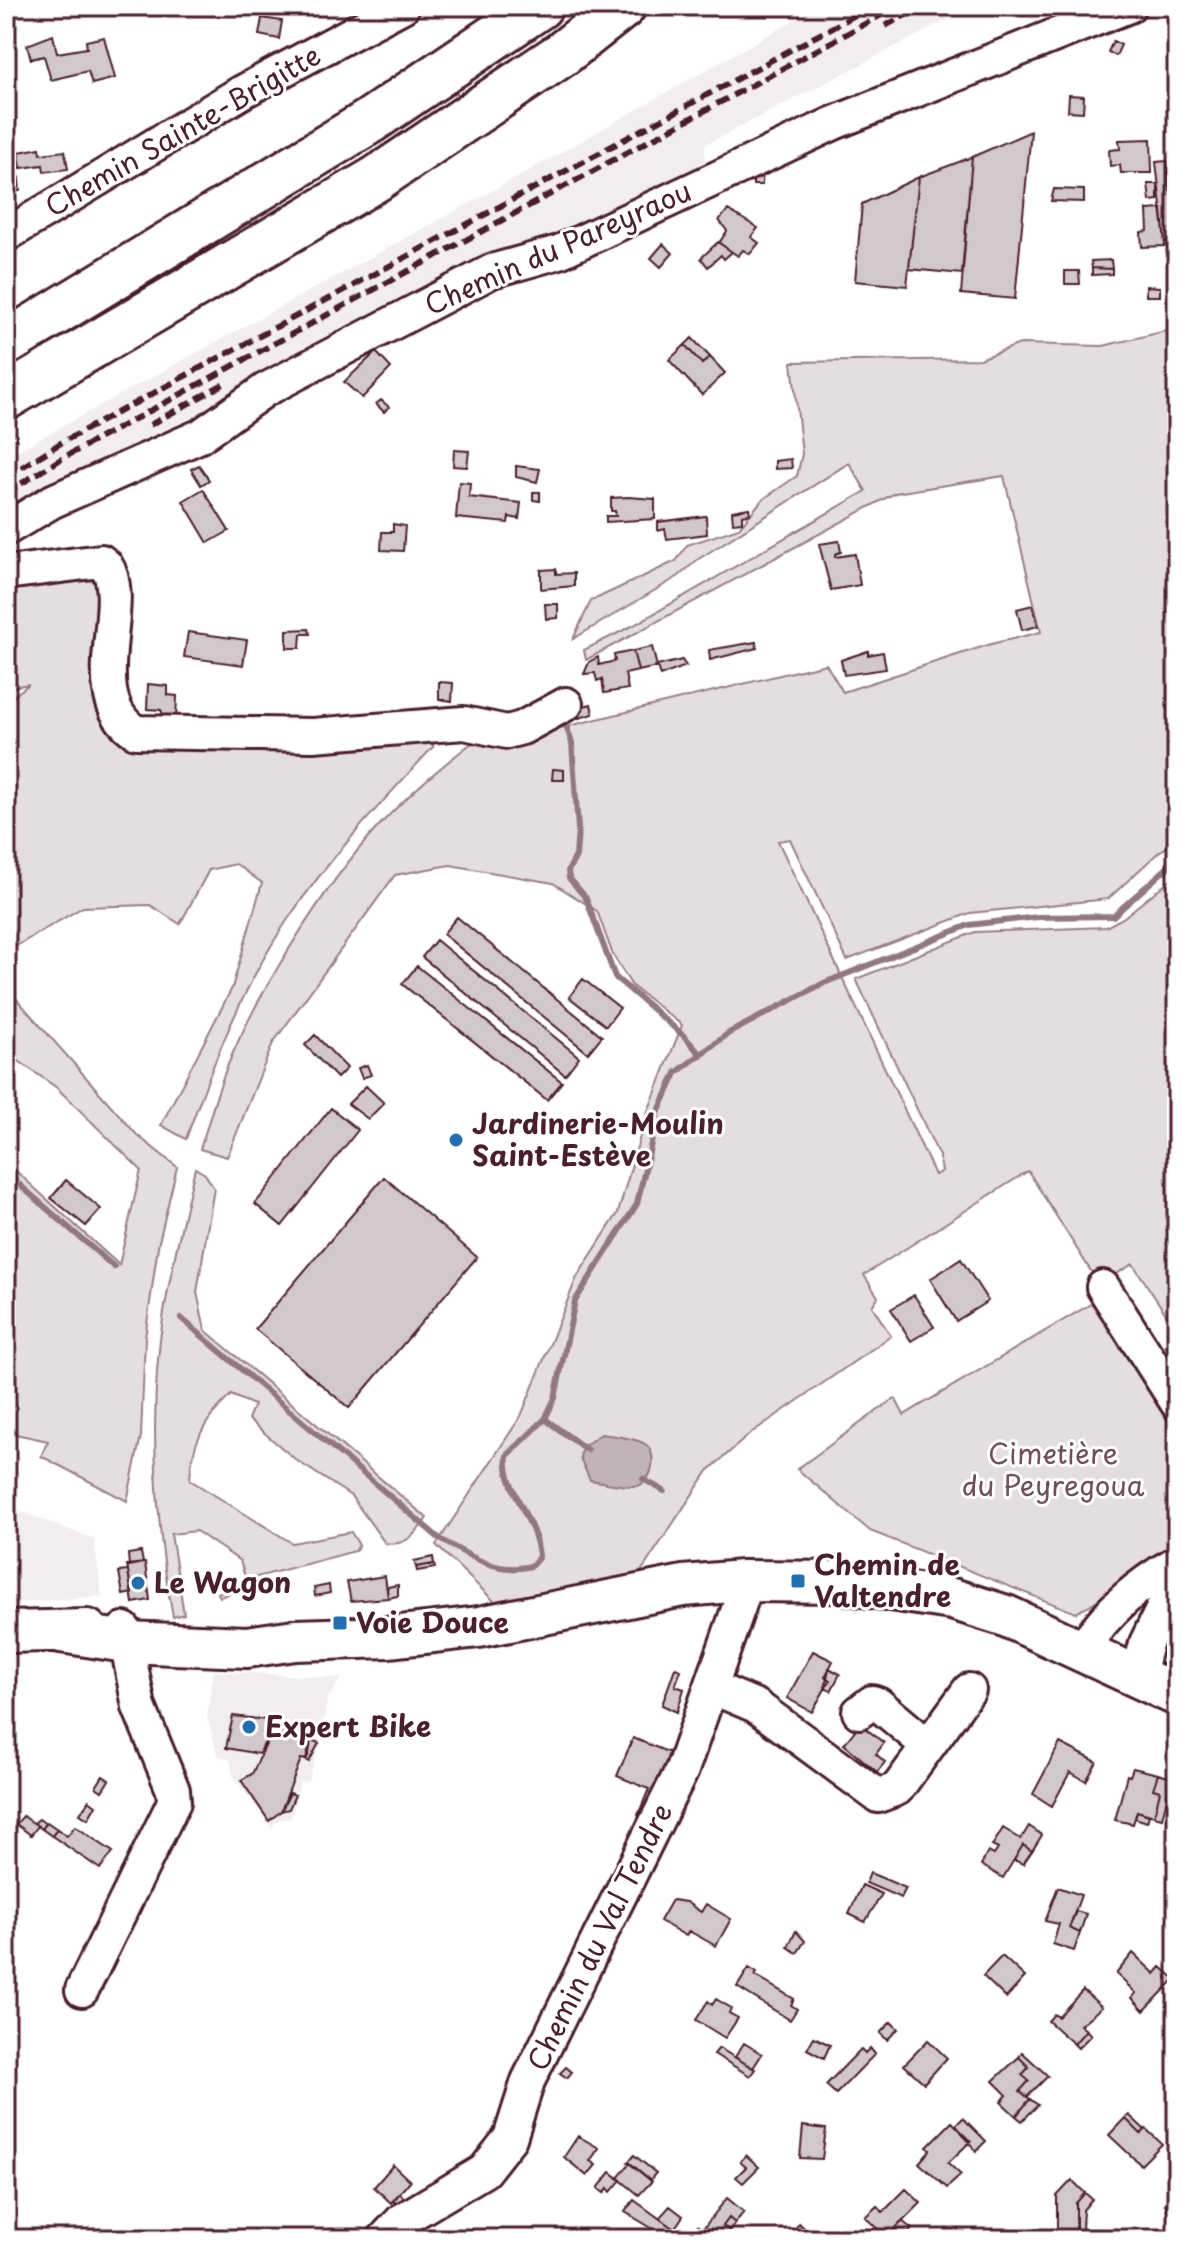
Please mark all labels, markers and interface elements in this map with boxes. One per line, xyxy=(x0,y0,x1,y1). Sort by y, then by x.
street label: Chemin Sainte-Brigitte xyxy=(36,33,328,226)
street label: Chemin du Pareyraou xyxy=(417,168,698,325)
place label: Jardinerie-Moulin Saint-Estève xyxy=(472,1101,724,1176)
marker: Jardinerie-Moulin Saint-Estève xyxy=(447,1131,465,1149)
park label: Cimetière du Peyregoua xyxy=(962,1431,1145,1506)
place label: Chemin de Valtendre xyxy=(814,1542,960,1617)
place label: Le Wagon xyxy=(154,1560,291,1603)
marker: Chemin de Valtendre xyxy=(789,1572,807,1590)
marker: Le Wagon xyxy=(129,1574,147,1592)
place label: Voie Douce xyxy=(356,1600,509,1643)
marker: Voie Douce xyxy=(331,1614,349,1632)
place label: Expert Bike xyxy=(265,1704,431,1747)
marker: Expert Bike xyxy=(240,1718,258,1736)
street label: Chemin du Val Tendre xyxy=(515,1795,682,2077)

